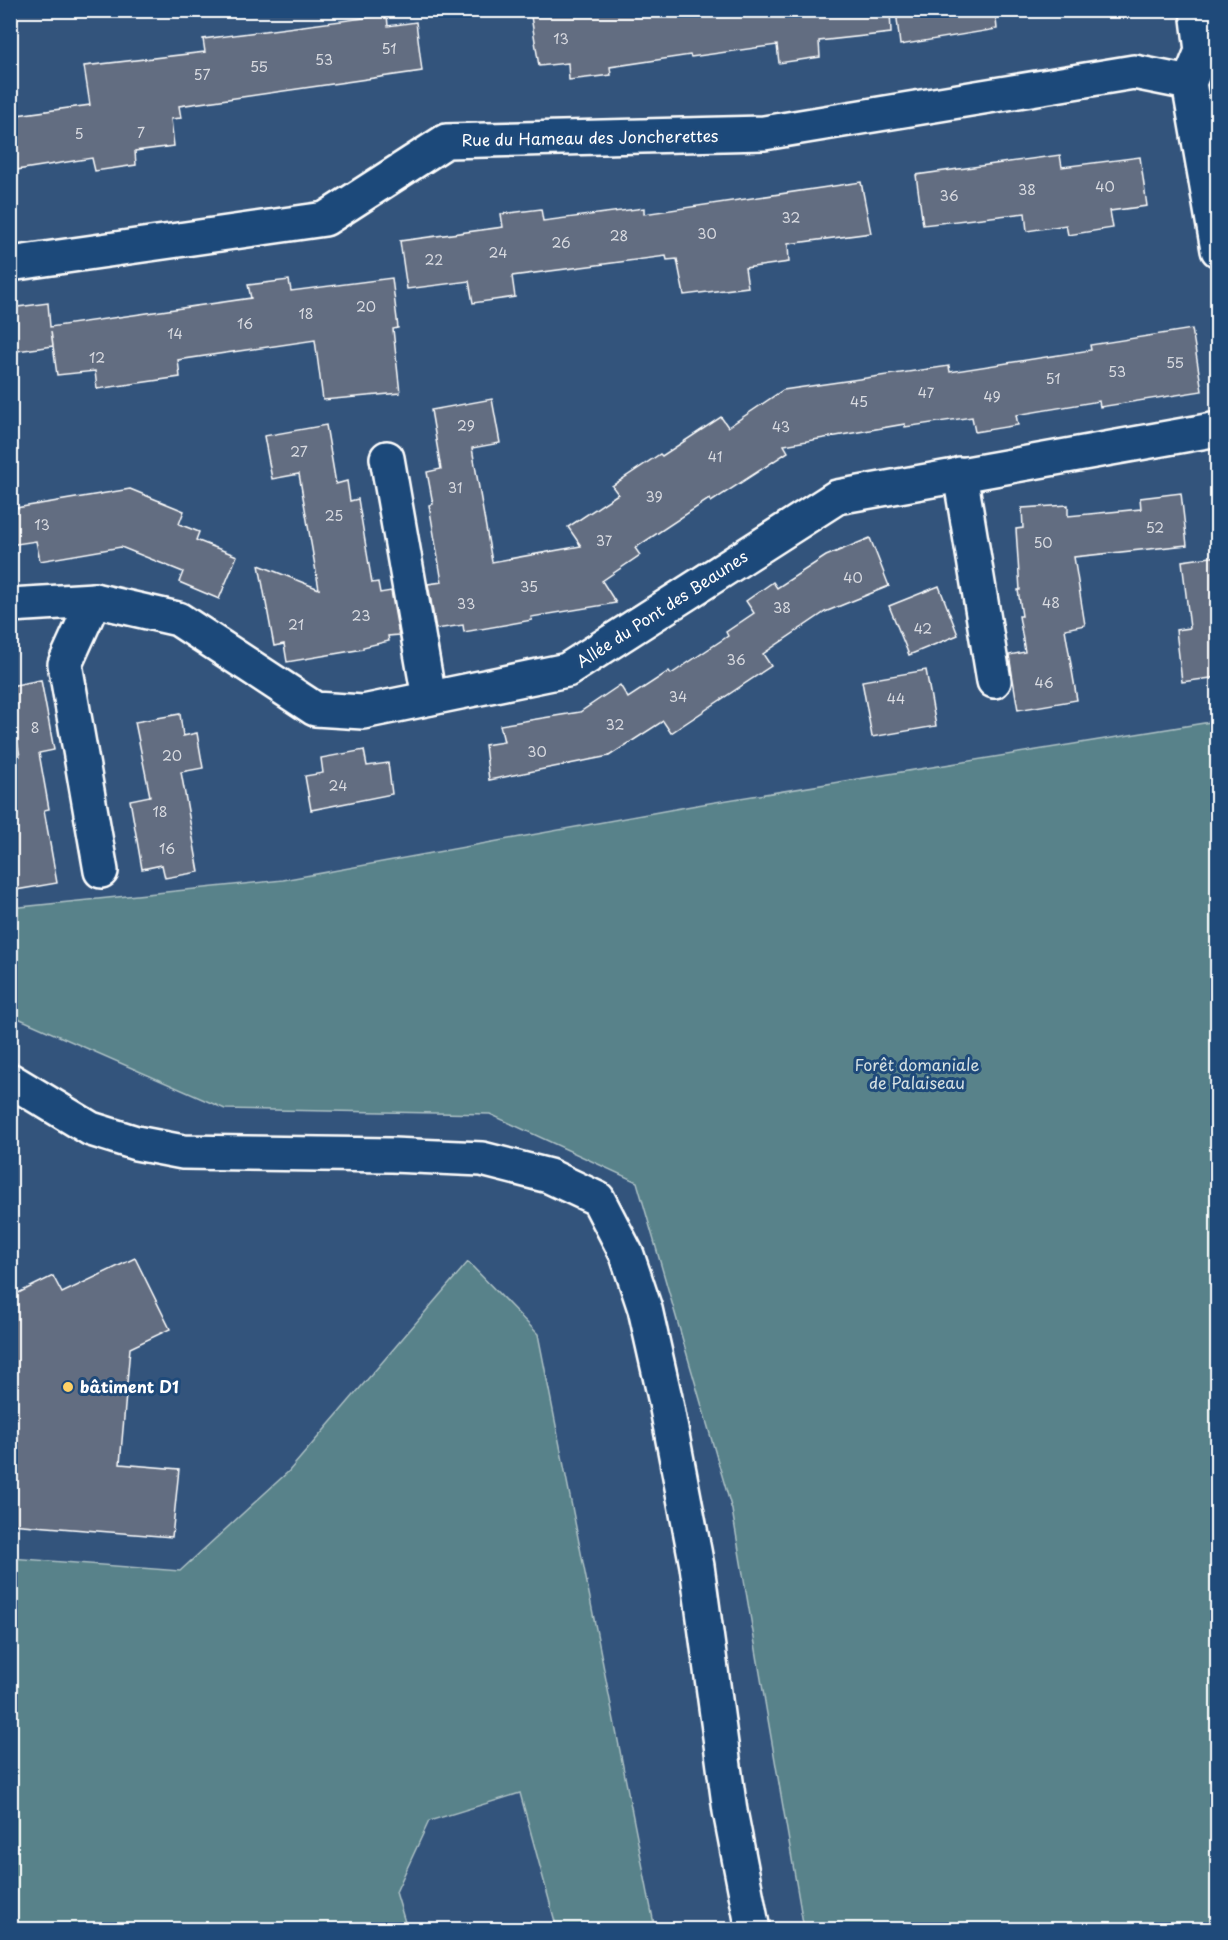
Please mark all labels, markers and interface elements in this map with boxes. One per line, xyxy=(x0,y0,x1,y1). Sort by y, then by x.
house number: 13 xyxy=(553,28,569,49)
house number: 51 xyxy=(382,38,396,59)
house number: 53 xyxy=(315,49,333,70)
house number: 55 xyxy=(250,56,268,77)
house number: 57 xyxy=(194,64,210,85)
house number: 7 xyxy=(137,122,145,143)
house number: 5 xyxy=(74,123,84,144)
street label: Rue du Hameau des Joncherettes xyxy=(461,123,719,151)
house number: 40 xyxy=(1095,176,1115,197)
house number: 38 xyxy=(1018,179,1036,200)
house number: 36 xyxy=(939,185,959,206)
house number: 32 xyxy=(782,207,800,228)
house number: 30 xyxy=(697,223,717,244)
house number: 28 xyxy=(610,225,628,246)
house number: 26 xyxy=(551,232,571,253)
house number: 24 xyxy=(489,242,507,263)
house number: 22 xyxy=(425,249,443,270)
house number: 20 xyxy=(356,296,376,317)
house number: 18 xyxy=(298,303,314,324)
house number: 16 xyxy=(237,313,253,334)
house number: 14 xyxy=(167,323,183,344)
house number: 12 xyxy=(89,347,105,368)
house number: 55 xyxy=(1166,352,1184,373)
house number: 53 xyxy=(1108,361,1126,382)
house number: 51 xyxy=(1046,368,1060,389)
house number: 47 xyxy=(918,382,935,403)
house number: 49 xyxy=(983,386,1001,407)
house number: 45 xyxy=(850,391,868,412)
house number: 29 xyxy=(457,415,475,436)
house number: 43 xyxy=(772,416,790,437)
house number: 27 xyxy=(290,441,308,462)
house number: 41 xyxy=(708,446,722,467)
house number: 31 xyxy=(448,477,462,498)
house number: 39 xyxy=(645,486,663,507)
house number: 25 xyxy=(325,505,343,526)
house number: 13 xyxy=(34,514,50,535)
house number: 52 xyxy=(1146,517,1164,538)
house number: 37 xyxy=(596,530,613,551)
house number: 50 xyxy=(1033,532,1053,553)
street label: Allée du Pont des Beaunes xyxy=(571,544,752,673)
house number: 40 xyxy=(843,567,863,588)
house number: 35 xyxy=(520,576,538,597)
house number: 48 xyxy=(1042,592,1060,613)
house number: 33 xyxy=(457,593,475,614)
house number: 38 xyxy=(773,597,791,618)
house number: 23 xyxy=(352,605,370,626)
house number: 21 xyxy=(288,614,304,635)
house number: 42 xyxy=(914,618,932,639)
house number: 36 xyxy=(726,649,746,670)
house number: 46 xyxy=(1034,672,1054,693)
house number: 34 xyxy=(669,686,687,707)
house number: 44 xyxy=(887,688,905,709)
house number: 32 xyxy=(606,714,624,735)
house number: 8 xyxy=(31,717,39,738)
house number: 30 xyxy=(527,741,547,762)
house number: 20 xyxy=(162,745,182,766)
house number: 24 xyxy=(329,775,347,796)
house number: 18 xyxy=(152,801,168,822)
house number: 16 xyxy=(159,838,175,859)
park label: Forêt domaniale de Palaiseau xyxy=(855,1052,979,1094)
place label: bâtiment D1 xyxy=(80,1374,179,1398)
marker: bâtiment D1 xyxy=(61,1380,75,1394)

